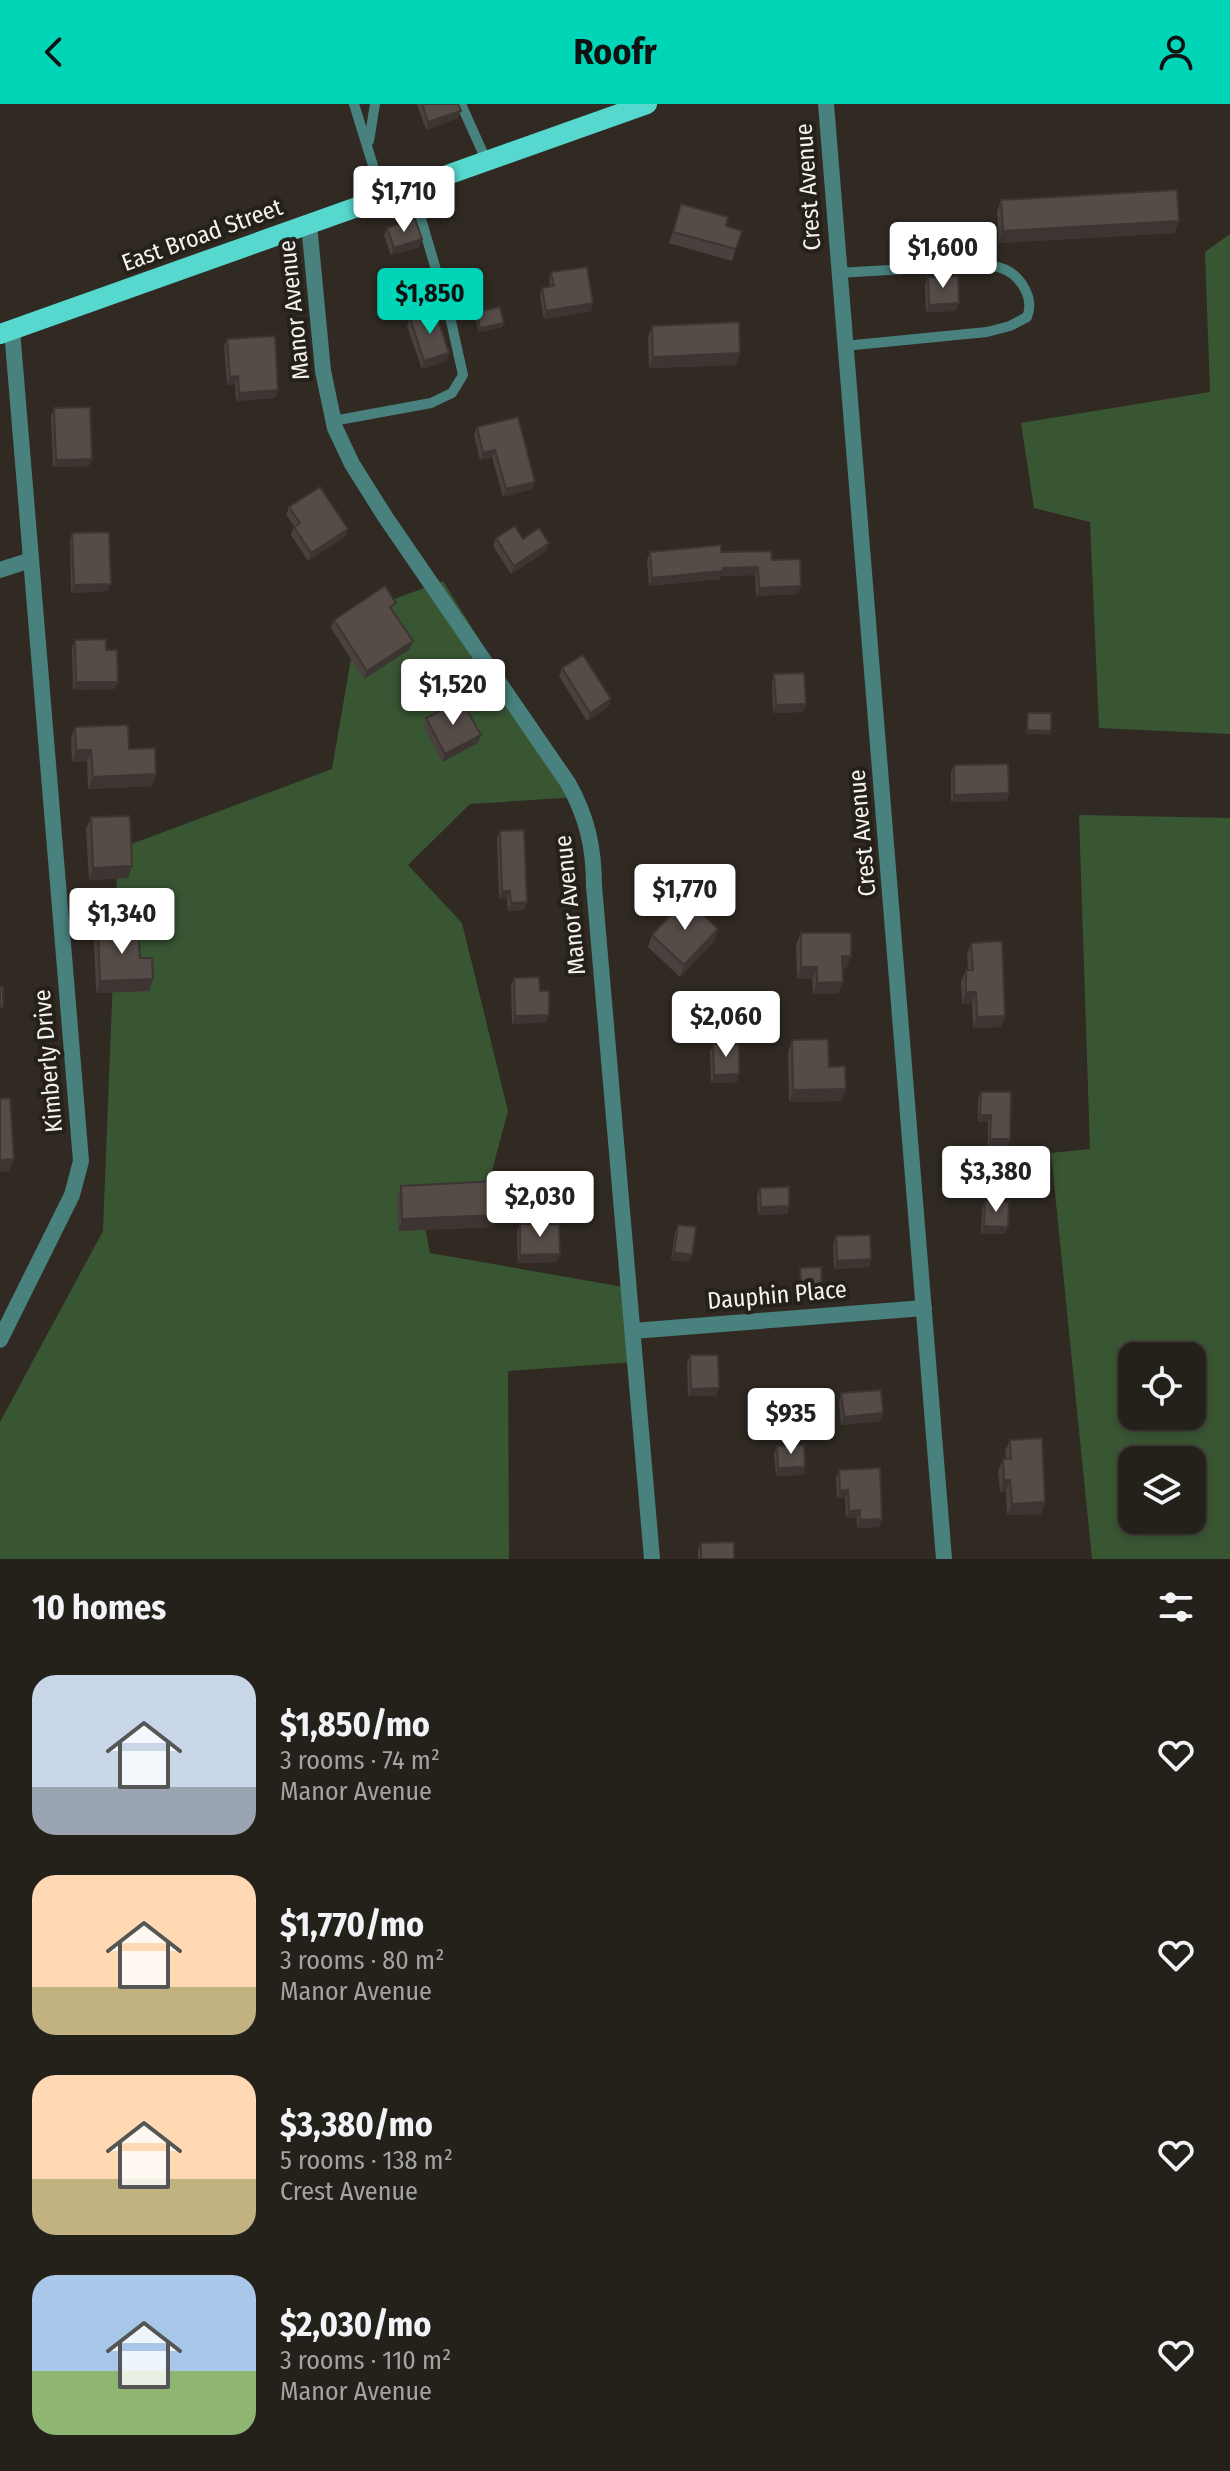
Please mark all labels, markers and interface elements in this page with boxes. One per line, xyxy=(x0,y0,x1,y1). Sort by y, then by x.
icon: back xyxy=(32,30,76,74)
text: Roofr xyxy=(573,30,657,74)
icon: person xyxy=(1154,30,1198,74)
street label: Crest Avenue xyxy=(790,123,826,251)
pin: $1,710 xyxy=(339,166,469,234)
text: $1,710 xyxy=(371,176,437,207)
street label: East Broad Street xyxy=(118,193,286,277)
pin: $1,600 xyxy=(878,222,1008,290)
text: $1,600 xyxy=(908,232,978,263)
street label: Manor Avenue xyxy=(273,239,315,381)
pin: $1,850 xyxy=(365,268,495,336)
text: $1,850 xyxy=(395,278,465,309)
pin: $1,520 xyxy=(388,659,518,727)
text: $1,520 xyxy=(419,669,487,700)
street label: Crest Avenue xyxy=(843,768,881,898)
street label: Manor Avenue xyxy=(549,834,591,976)
pin: $1,770 xyxy=(620,864,750,932)
text: $1,770 xyxy=(652,874,718,905)
pin: $1,340 xyxy=(57,888,187,956)
text: $1,340 xyxy=(87,898,157,929)
street label: Kimberly Drive xyxy=(28,988,68,1134)
pin: $2,060 xyxy=(661,991,791,1059)
text: $2,060 xyxy=(690,1001,762,1032)
pin: $3,380 xyxy=(931,1146,1061,1214)
text: $3,380 xyxy=(960,1156,1032,1187)
pin: $2,030 xyxy=(475,1171,605,1239)
text: $2,030 xyxy=(505,1181,575,1212)
street label: Dauphin Place xyxy=(706,1275,848,1315)
map controls xyxy=(1118,1342,1206,1534)
button: locate xyxy=(1118,1342,1206,1430)
pin: $935 xyxy=(744,1388,838,1456)
text: $935 xyxy=(766,1398,816,1429)
button: layers xyxy=(1118,1446,1206,1534)
icon: filters xyxy=(1154,1585,1198,1629)
text: 10 homes xyxy=(32,1587,166,1628)
text: $1,850/mo xyxy=(280,1704,430,1745)
icon: home xyxy=(96,1707,192,1803)
icon: heart xyxy=(1154,1733,1198,1777)
text: 3 rooms · 74 m² xyxy=(280,1745,440,1776)
text: Manor Avenue xyxy=(280,1776,432,1807)
text: $1,770/mo xyxy=(280,1904,424,1945)
icon: home xyxy=(96,1907,192,2003)
icon: heart xyxy=(1154,1933,1198,1977)
text: 3 rooms · 80 m² xyxy=(280,1945,444,1976)
text: Manor Avenue xyxy=(280,1976,432,2007)
text: $3,380/mo xyxy=(280,2104,433,2145)
icon: home xyxy=(96,2107,192,2203)
icon: heart xyxy=(1154,2133,1198,2177)
text: 5 rooms · 138 m² xyxy=(280,2145,453,2176)
text: Crest Avenue xyxy=(280,2176,418,2207)
text: $2,030/mo xyxy=(280,2304,431,2345)
icon: home xyxy=(96,2307,192,2403)
icon: heart xyxy=(1154,2333,1198,2377)
text: 3 rooms · 110 m² xyxy=(280,2345,451,2376)
text: Manor Avenue xyxy=(280,2376,432,2407)

